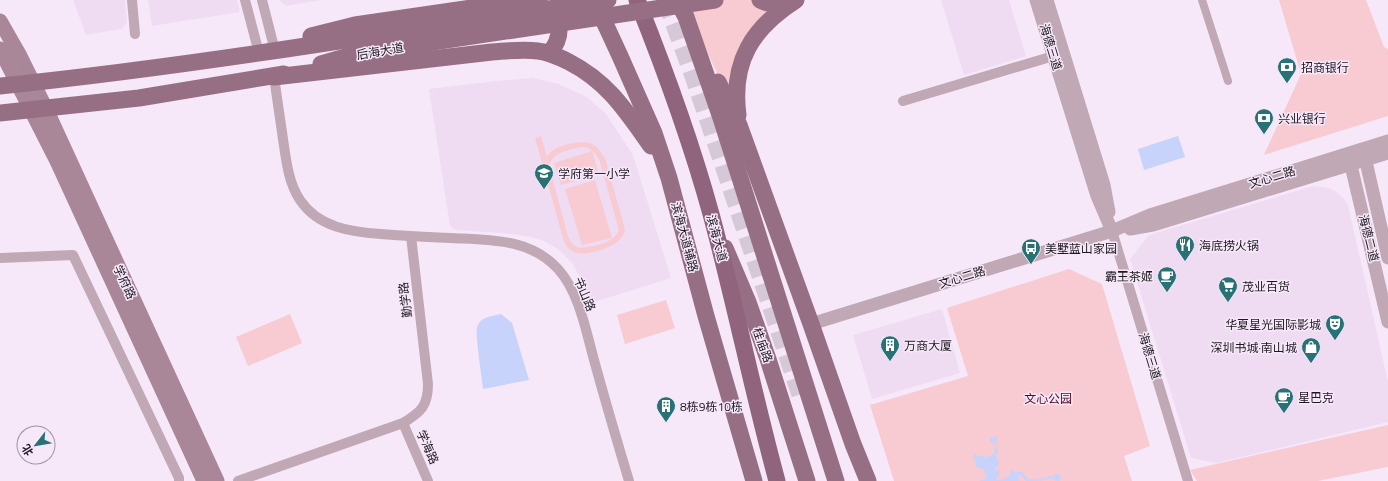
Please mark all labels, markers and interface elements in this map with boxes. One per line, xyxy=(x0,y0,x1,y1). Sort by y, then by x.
street label: 海德三道 xyxy=(1035,21,1067,73)
street label: 后海大道 xyxy=(355,37,405,65)
bank icon: 招商银行 xyxy=(1276,56,1298,84)
place label: 招商银行 xyxy=(1301,58,1349,77)
bank icon: 兴业银行 xyxy=(1253,107,1275,135)
place label: 兴业银行 xyxy=(1278,109,1326,128)
street label: 文心二路 xyxy=(1246,161,1298,193)
school or university icon: 学府第一小学 xyxy=(533,162,555,190)
place label: 学府第一小学 xyxy=(558,164,630,183)
street label: 滨海大道辅路 xyxy=(667,200,703,274)
street label: 滨海大道 xyxy=(702,212,732,264)
street label: 海德二道 xyxy=(1354,212,1384,264)
restaurant icon: 海底捞火锅 xyxy=(1174,234,1196,262)
place label: 海底捞火锅 xyxy=(1199,236,1259,255)
bus stop icon: 美墅蓝山家园 xyxy=(1020,237,1042,265)
place label: 美墅蓝山家园 xyxy=(1045,239,1117,258)
street label: 文心二路 xyxy=(936,261,988,293)
street label: 学府路 xyxy=(109,262,141,302)
cafe icon: 霸王茶姬 xyxy=(1156,265,1178,293)
place label: 霸王茶姬 xyxy=(1105,267,1153,286)
street label: 书山路 xyxy=(569,274,601,314)
supermarket icon: 茂业百货 xyxy=(1217,275,1239,303)
place label: 茂业百货 xyxy=(1242,277,1290,296)
street label: 勤学路 xyxy=(393,281,417,319)
theatre icon: 华夏星光国际影城 xyxy=(1324,313,1346,341)
place label: 华夏星光国际影城 xyxy=(1225,315,1321,334)
street label: 桂庙路 xyxy=(748,325,778,365)
street label: 海德三道 xyxy=(1134,330,1166,382)
building icon: 万商大厦 xyxy=(879,334,901,362)
place label: 万商大厦 xyxy=(904,336,952,355)
shop icon: 深圳书城·南山城 xyxy=(1300,336,1322,364)
place label: 深圳书城·南山城 xyxy=(1210,338,1297,357)
cafe icon: 星巴克 xyxy=(1273,386,1295,414)
place label: 星巴克 xyxy=(1298,388,1334,407)
park label: 文心公园 xyxy=(1024,389,1072,408)
building icon: 8栋9栋10栋 xyxy=(655,395,677,423)
place label: 8栋9栋10栋 xyxy=(680,397,743,416)
north arrow xyxy=(16,425,56,465)
street label: 学海路 xyxy=(412,427,444,467)
text: 北 xyxy=(18,441,37,459)

